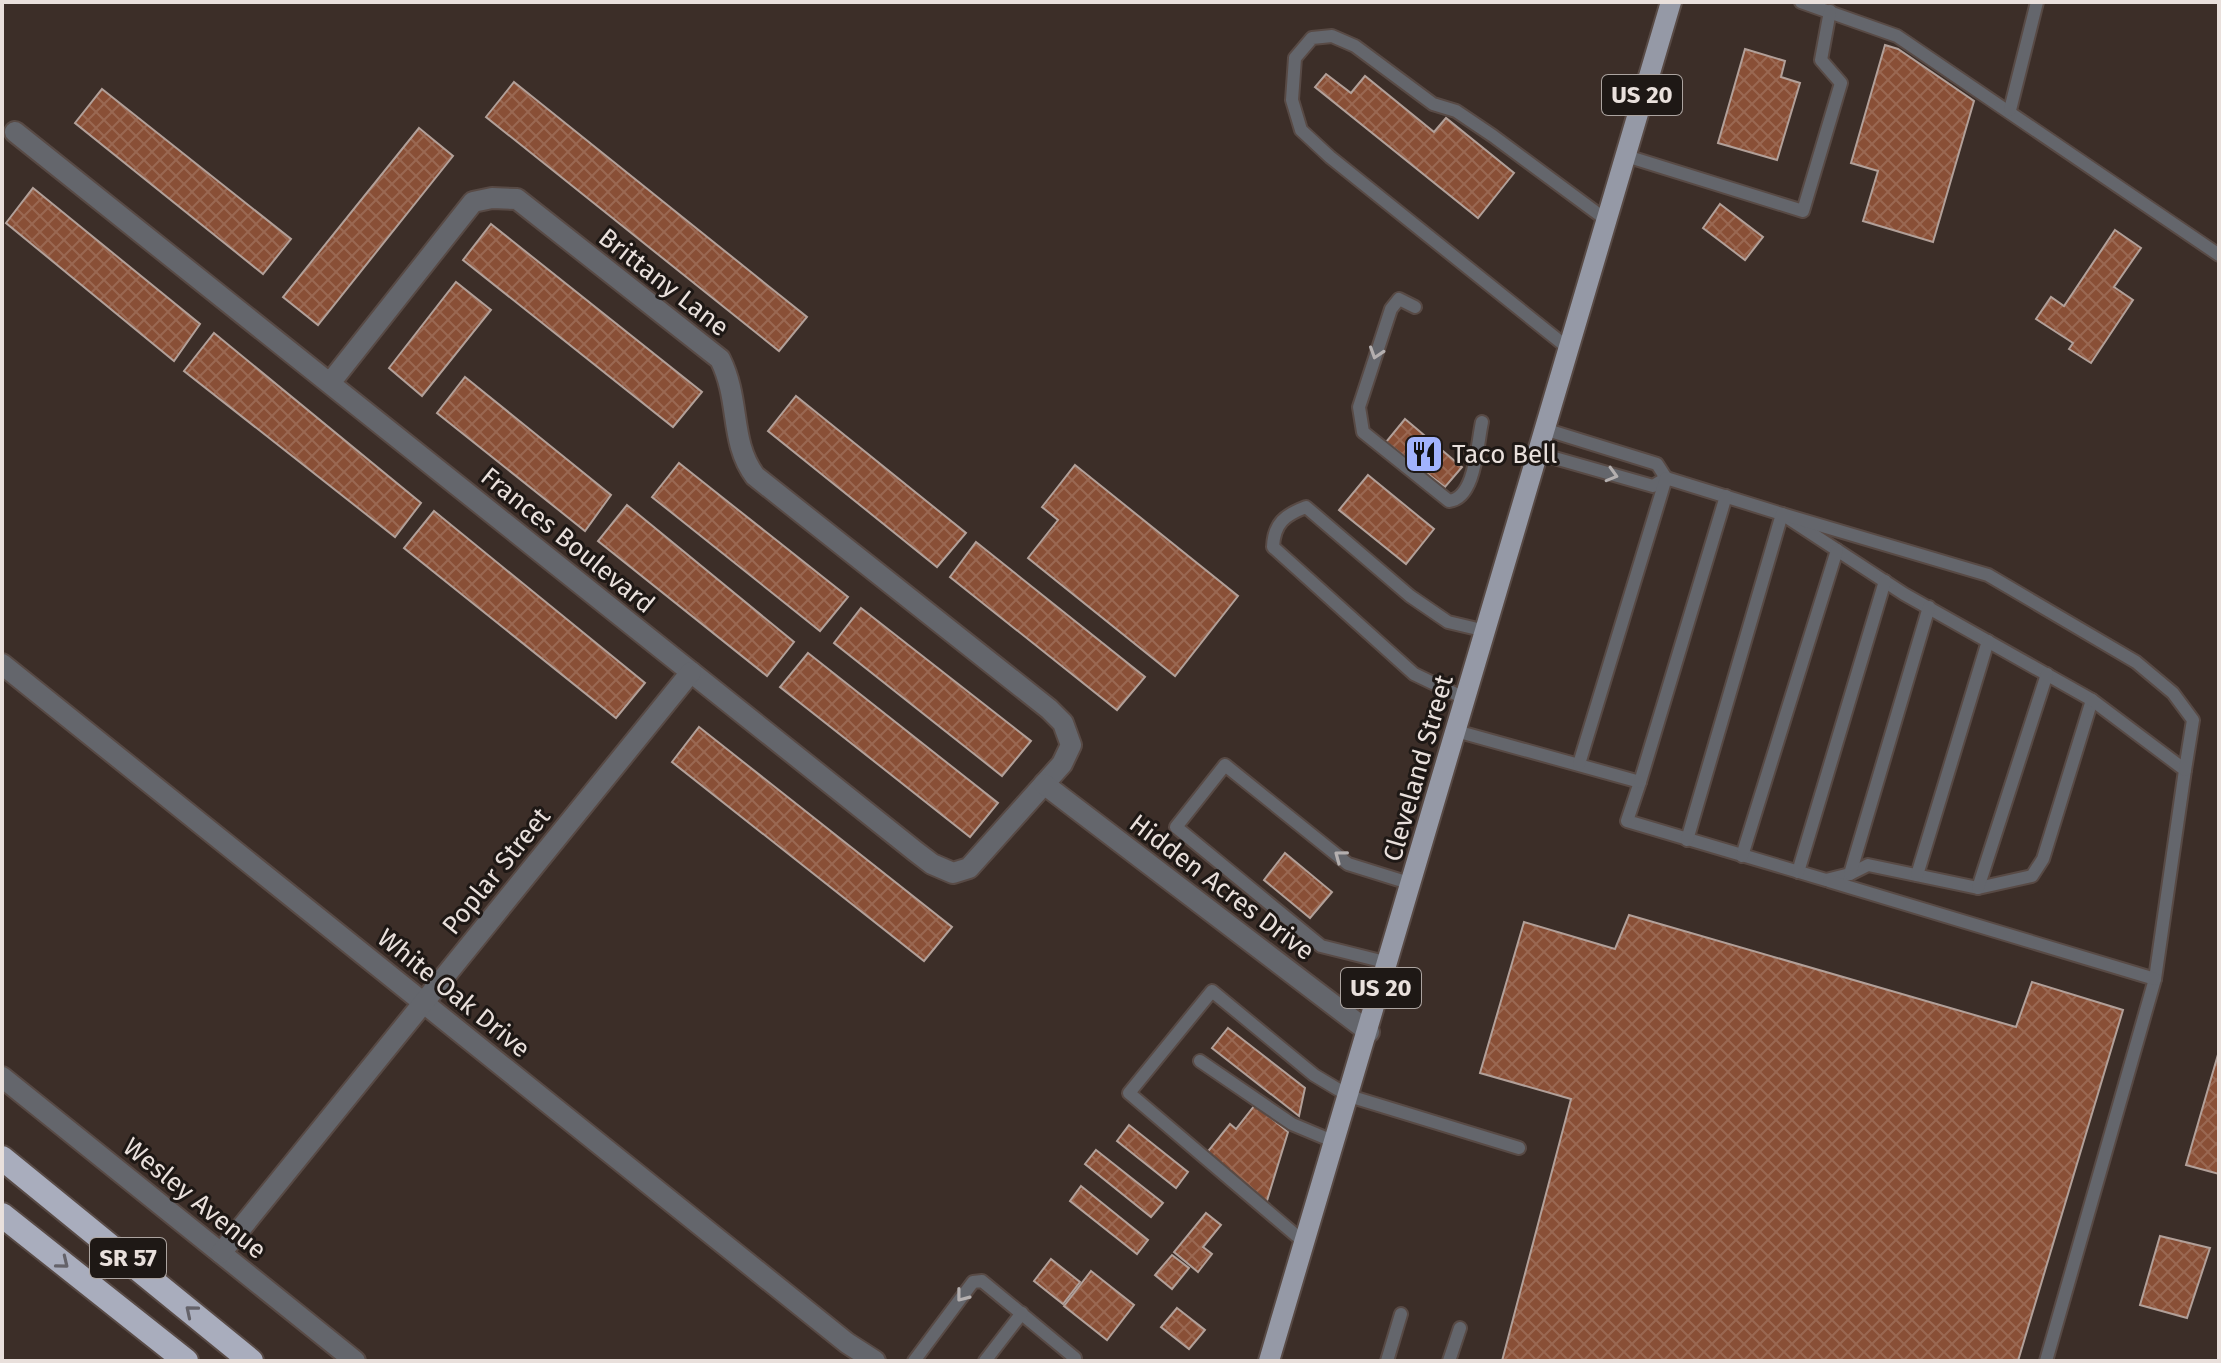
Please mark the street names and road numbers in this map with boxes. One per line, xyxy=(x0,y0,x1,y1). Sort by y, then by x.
road number: US 20 xyxy=(1602,75,1682,115)
street label: Brittany Lane xyxy=(592,222,735,343)
street label: Frances Boulevard xyxy=(475,461,661,620)
street label: Cleveland Street xyxy=(1377,671,1460,865)
street label: Poplar Street xyxy=(436,801,557,941)
street label: Hidden Acres Drive xyxy=(1123,808,1320,967)
street label: White Oak Drive xyxy=(371,922,536,1064)
road number: US 20 xyxy=(1341,968,1421,1008)
street label: Wesley Avenue xyxy=(117,1131,272,1266)
road number: SR 57 xyxy=(90,1238,166,1278)

